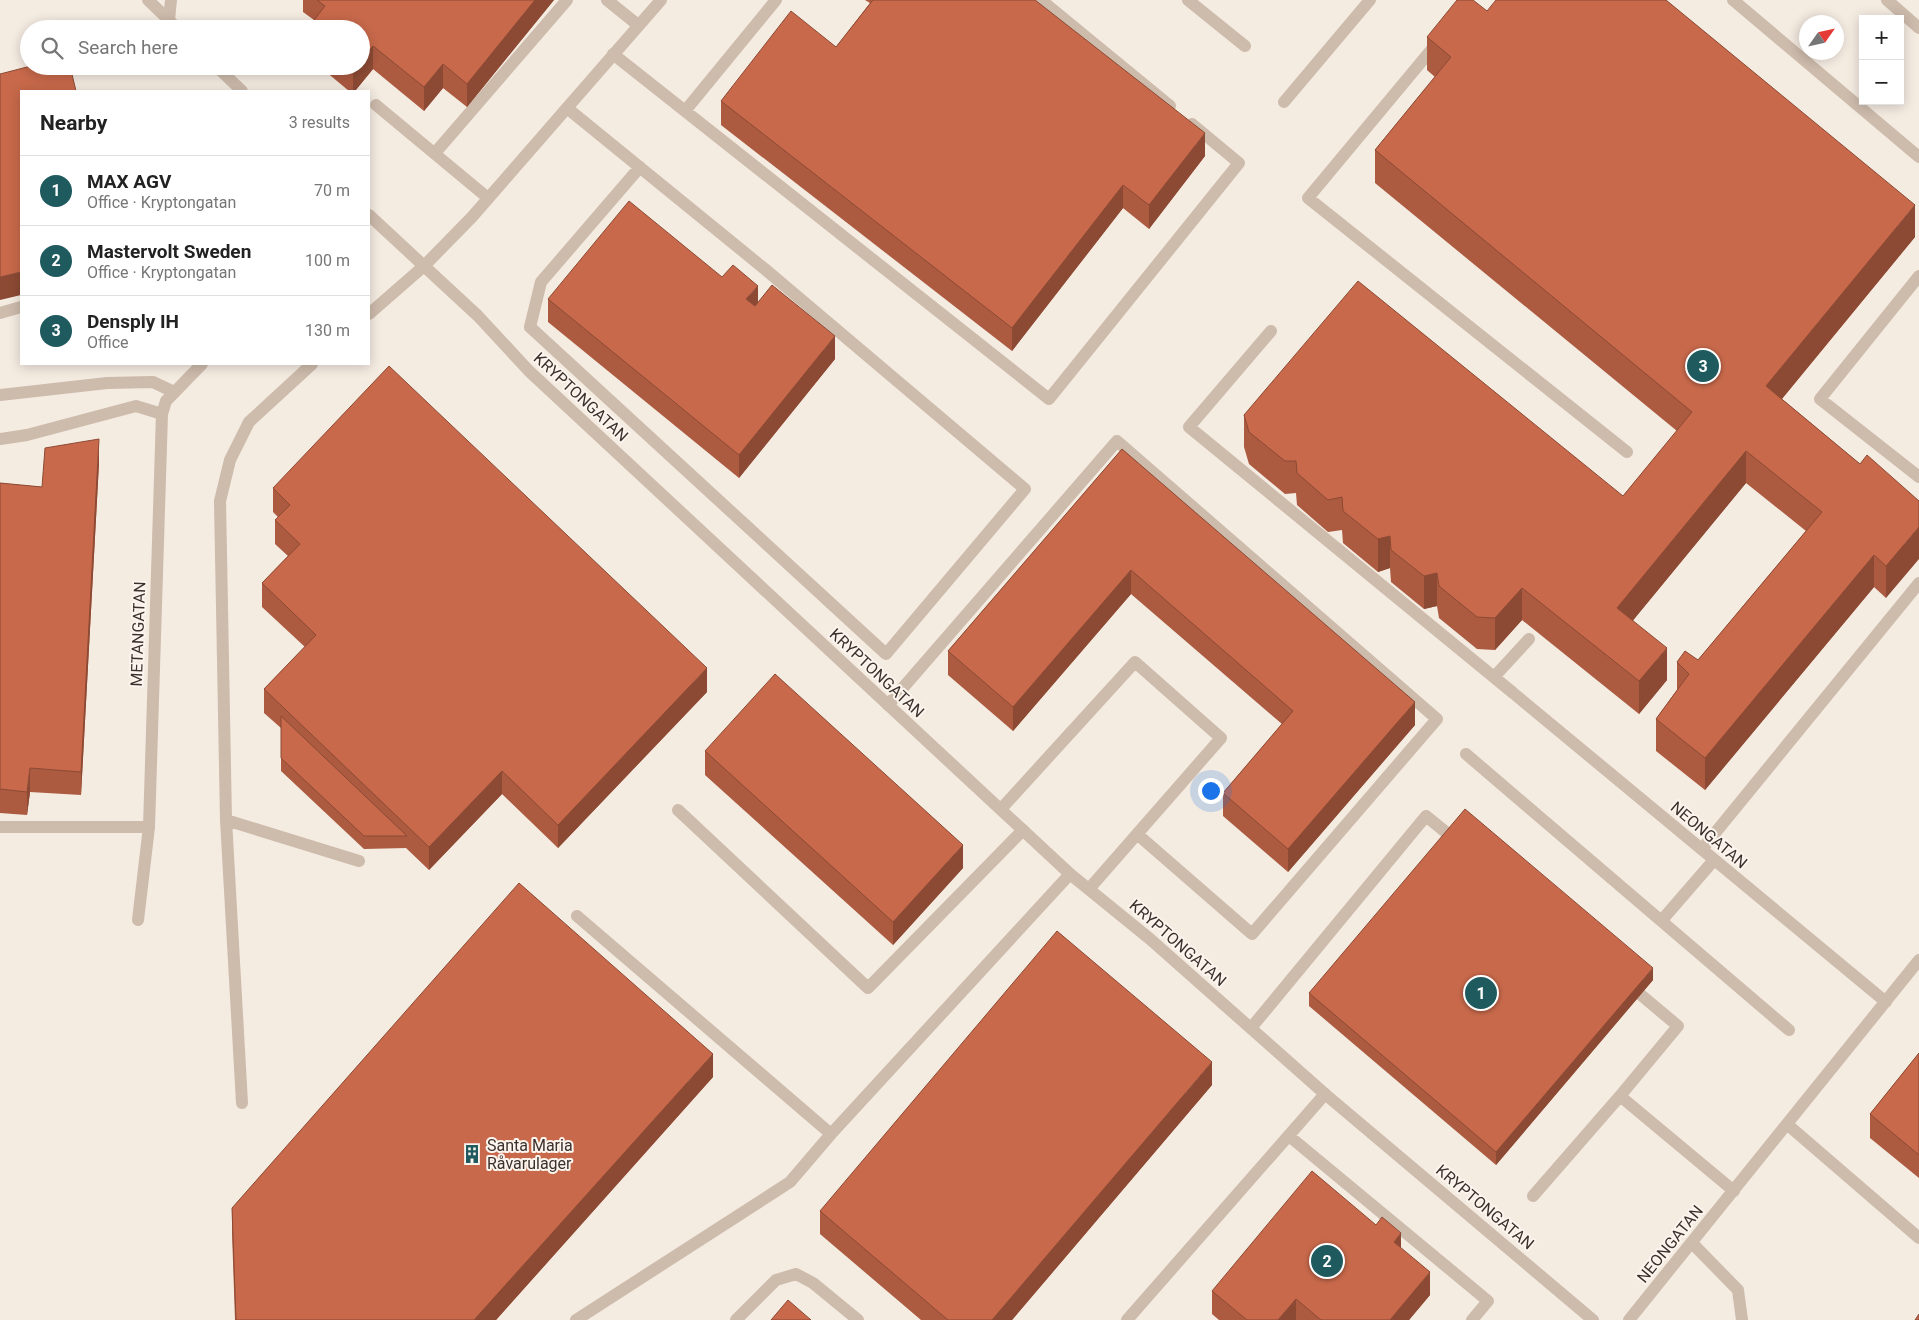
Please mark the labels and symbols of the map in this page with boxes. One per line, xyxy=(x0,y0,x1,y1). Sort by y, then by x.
north arrow xyxy=(1799,15,1844,60)
pin: 3 xyxy=(1687,347,1719,385)
street label: KRYPTONGATAN xyxy=(530,348,632,446)
street label: METANGATAN xyxy=(127,581,149,687)
street label: KRYPTONGATAN xyxy=(826,624,928,722)
your location xyxy=(1198,778,1224,804)
street label: NEONGATAN xyxy=(1667,797,1751,873)
street label: KRYPTONGATAN xyxy=(1126,896,1230,990)
pin: 1 xyxy=(1465,974,1497,1012)
place label: Santa Maria Råvarulager xyxy=(487,1136,573,1173)
building icon: Santa Maria Råvarulager xyxy=(461,1143,483,1165)
street label: KRYPTONGATAN xyxy=(1432,1160,1538,1254)
street label: NEONGATAN xyxy=(1633,1201,1707,1287)
pin: 2 xyxy=(1311,1242,1343,1280)

